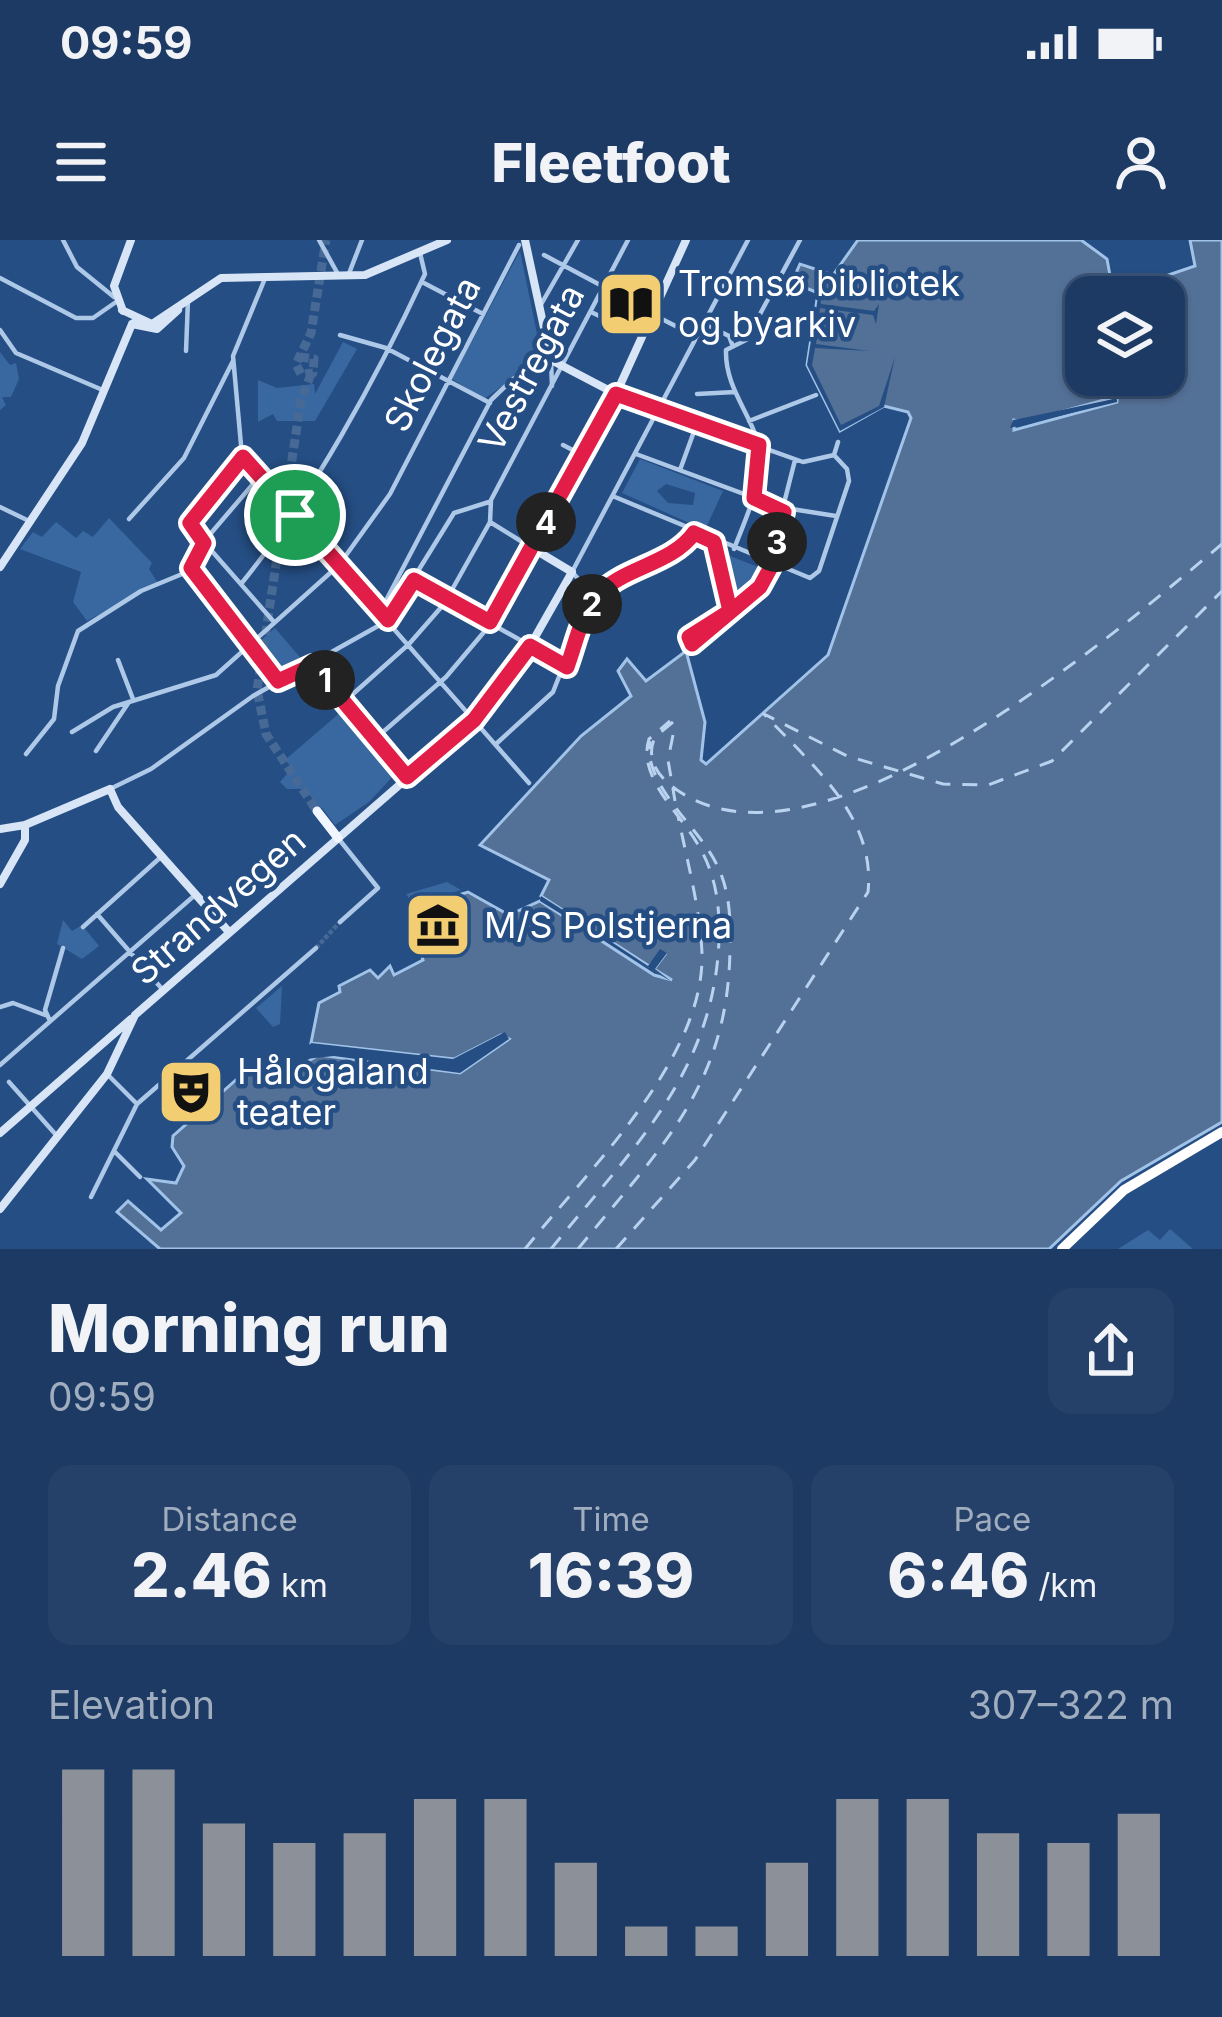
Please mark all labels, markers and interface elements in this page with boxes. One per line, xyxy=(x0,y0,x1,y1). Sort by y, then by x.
text: 09:59 xyxy=(60,15,193,70)
icon: menu xyxy=(48,129,114,195)
icon: person xyxy=(1108,129,1174,195)
text: Fleetfoot xyxy=(491,130,731,195)
place label: Tromsø bibliotek og byarkiv xyxy=(678,261,960,346)
street label: Skolegata xyxy=(374,269,490,439)
library icon: Tromsø bibliotek og byarkiv xyxy=(596,269,666,339)
map controls xyxy=(1065,276,1185,396)
button: layers xyxy=(1065,276,1185,396)
street label: Vestregata xyxy=(469,277,593,459)
pin xyxy=(244,464,346,566)
icon: arrive xyxy=(262,482,328,548)
pin: 4 xyxy=(516,492,576,552)
text: 4 xyxy=(535,502,557,542)
pin: 3 xyxy=(747,512,807,572)
text: 3 xyxy=(766,522,788,562)
pin: 2 xyxy=(562,574,622,634)
text: 2 xyxy=(582,584,602,624)
pin: 1 xyxy=(295,650,355,710)
text: 1 xyxy=(318,660,332,700)
street label: Strandvegen xyxy=(122,818,314,994)
museum icon: M/S Polstjerna xyxy=(403,890,473,960)
place label: M/S Polstjerna xyxy=(484,903,732,947)
place label: Hålogaland teater xyxy=(237,1049,429,1134)
theatre icon: Hålogaland teater xyxy=(156,1057,226,1127)
text: Morning run xyxy=(48,1288,450,1368)
button: share xyxy=(1048,1288,1174,1414)
text: 09:59 xyxy=(48,1373,156,1420)
text: Distance xyxy=(162,1499,298,1539)
text: Time xyxy=(572,1499,650,1539)
text: Pace xyxy=(953,1499,1031,1539)
text: 2.46 xyxy=(131,1539,272,1611)
text: 16:39 xyxy=(528,1539,694,1611)
text: 6:46 xyxy=(887,1539,1029,1611)
text: km xyxy=(272,1565,328,1605)
text: /km xyxy=(1029,1565,1097,1605)
text: Elevation xyxy=(48,1681,215,1728)
text: 307–322 m xyxy=(968,1681,1174,1728)

